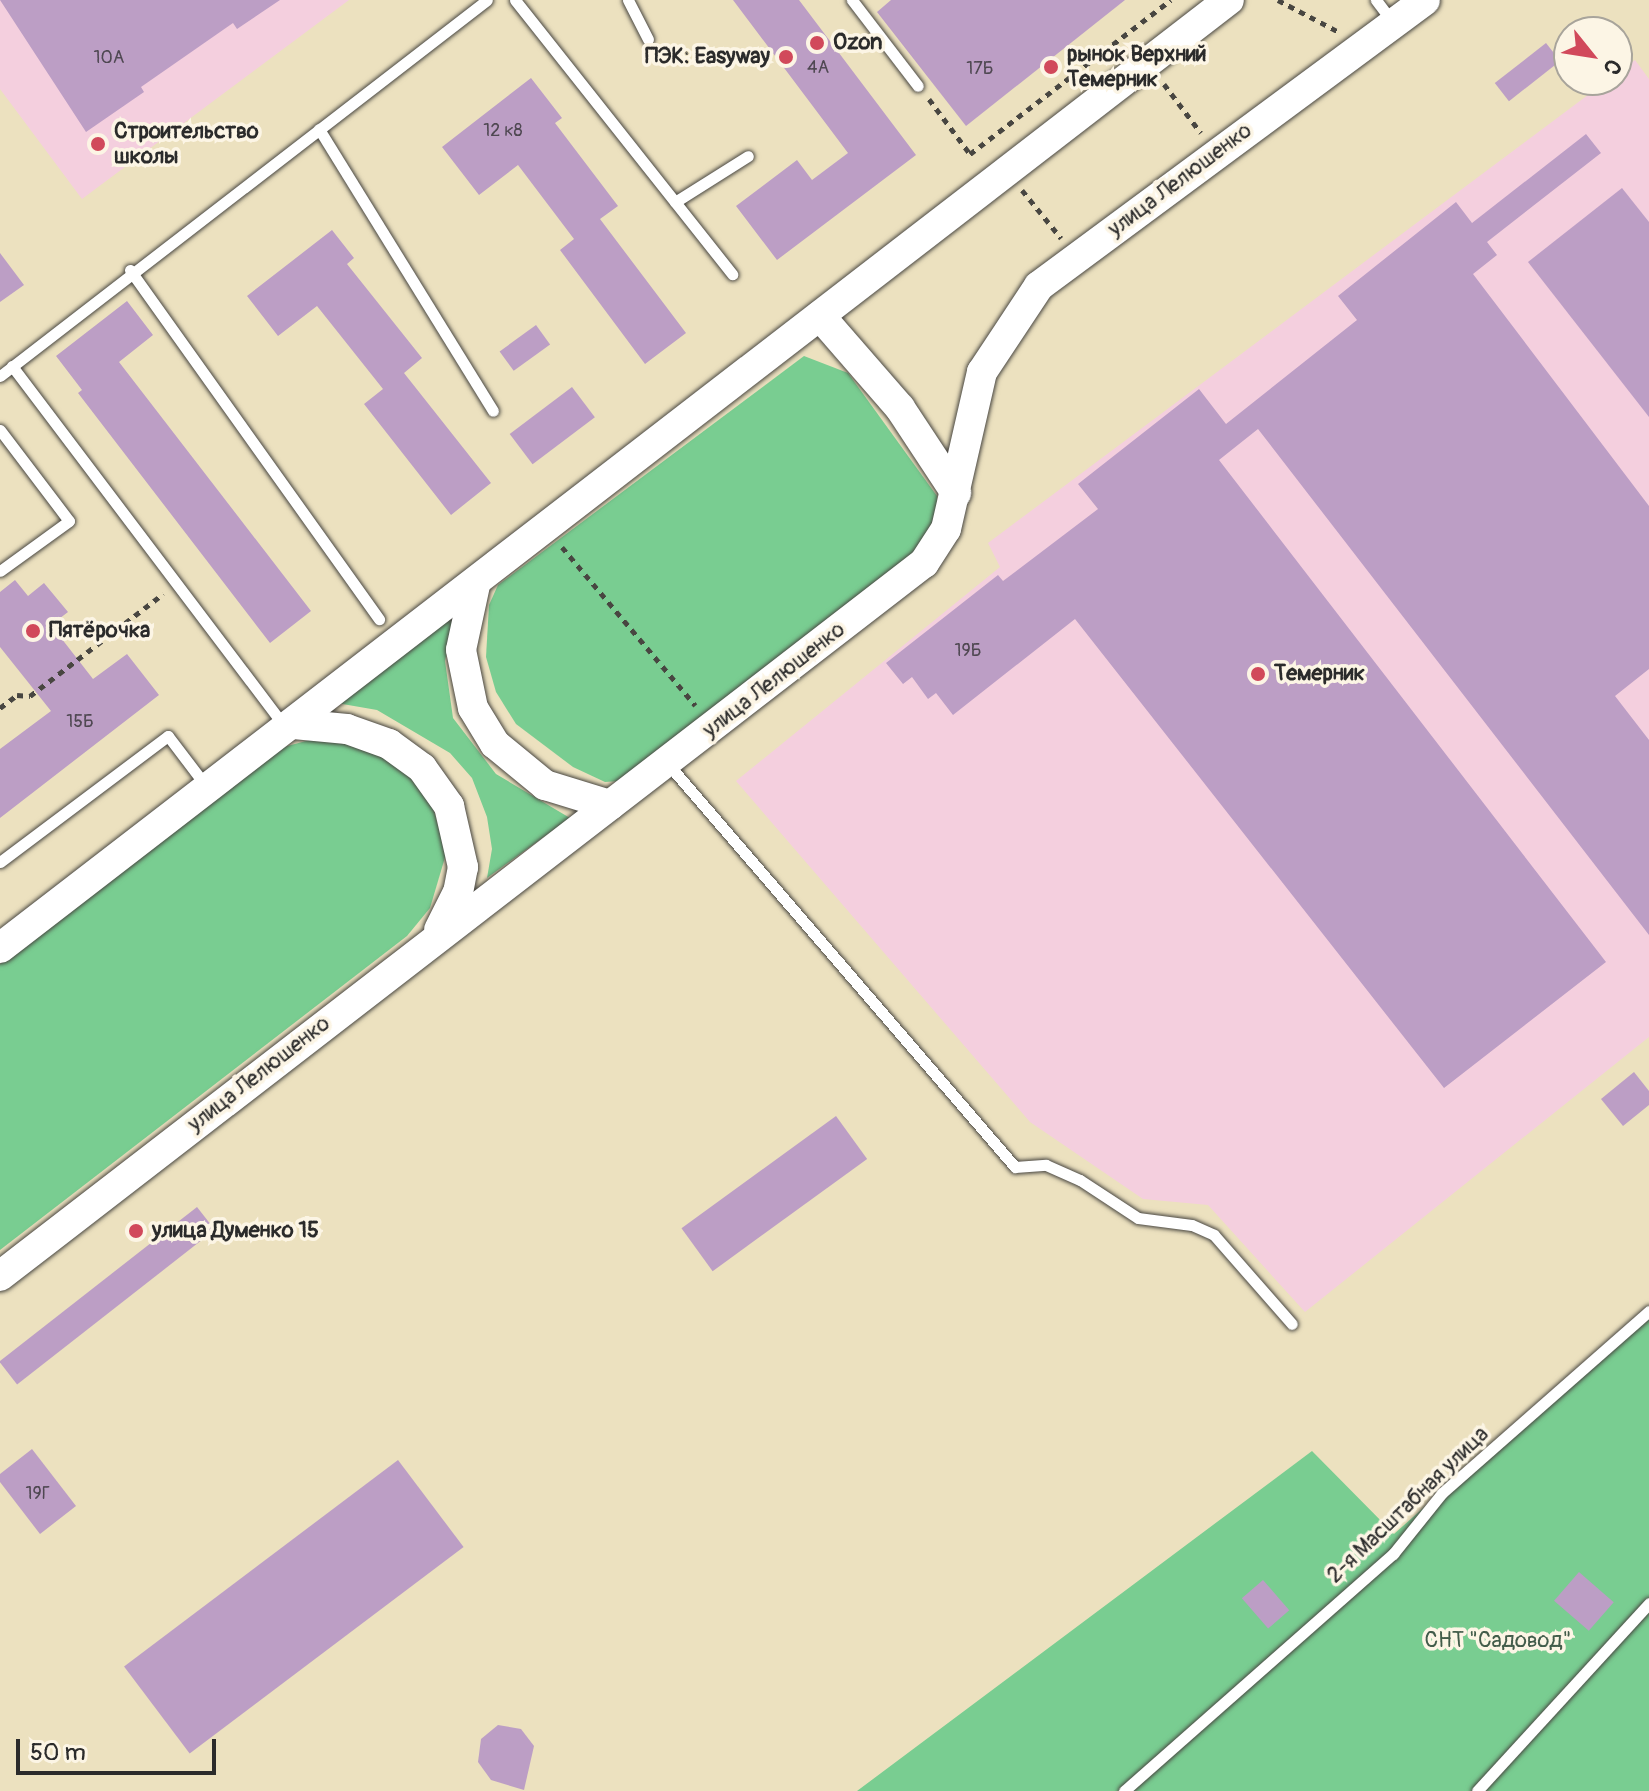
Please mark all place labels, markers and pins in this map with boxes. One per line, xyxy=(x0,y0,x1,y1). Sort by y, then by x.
place label: Ozon xyxy=(833,30,882,56)
marker: Ozon xyxy=(808,34,826,52)
place label: рынок Верхний Темерник xyxy=(1067,41,1206,92)
place label: ПЭК: Easyway xyxy=(645,44,770,70)
marker: ПЭК: Easyway xyxy=(777,48,795,66)
marker: рынок Верхний Темерник xyxy=(1042,58,1060,76)
place label: Строительство школы xyxy=(114,118,259,170)
marker: Строительство школы xyxy=(89,135,107,153)
place label: Пятёрочка xyxy=(49,618,150,644)
marker: Пятёрочка xyxy=(24,622,42,640)
place label: Темерник xyxy=(1274,661,1365,687)
marker: Темерник xyxy=(1249,665,1267,683)
place label: улица Думенко 15 xyxy=(152,1218,319,1244)
marker: улица Думенко 15 xyxy=(127,1222,145,1240)

